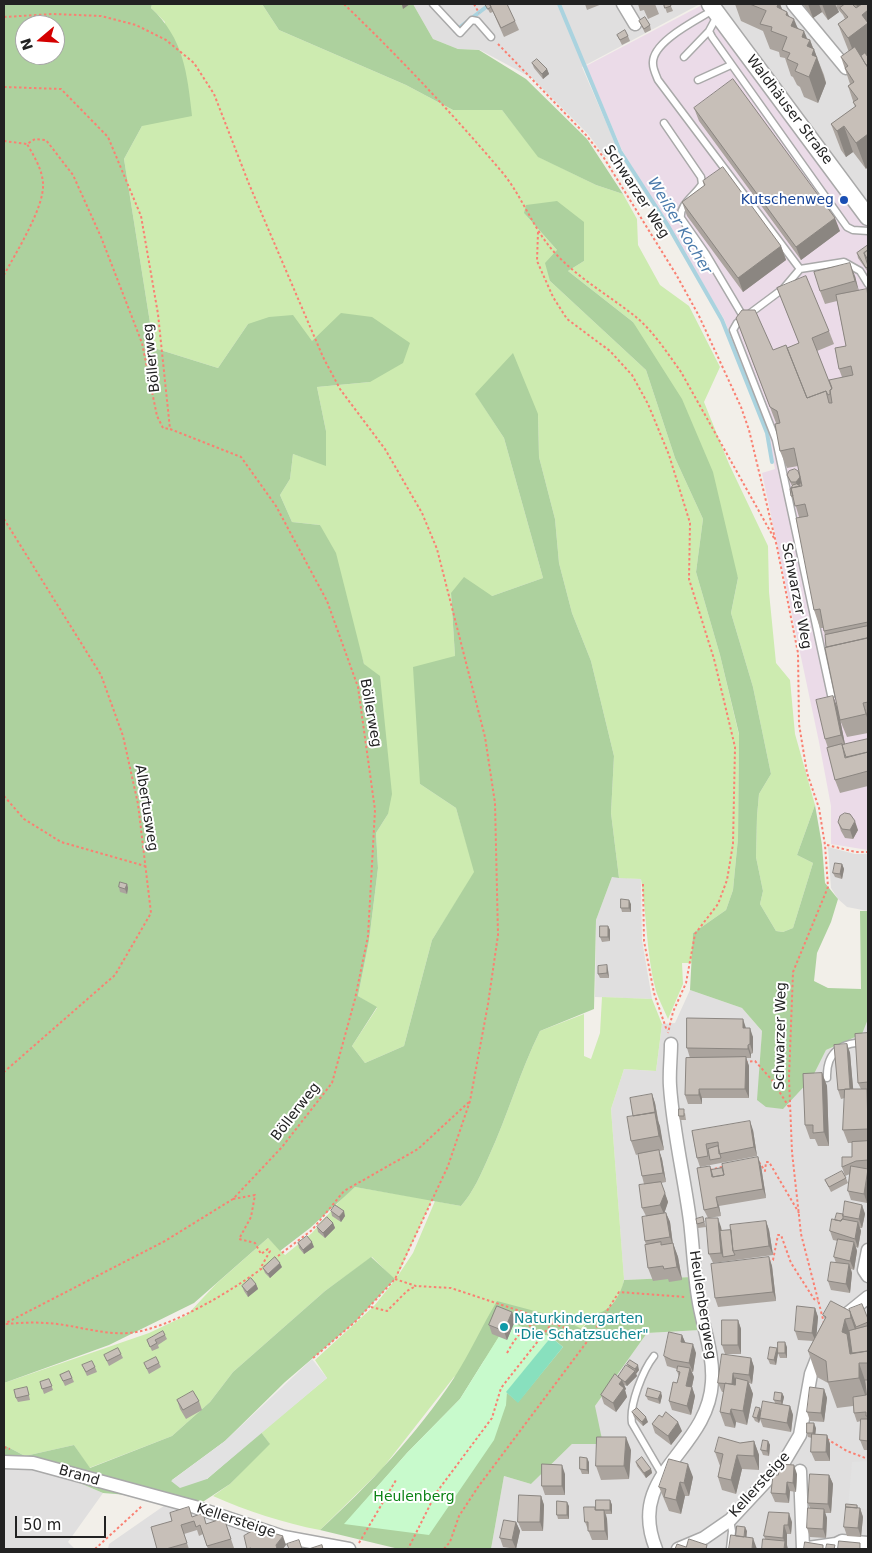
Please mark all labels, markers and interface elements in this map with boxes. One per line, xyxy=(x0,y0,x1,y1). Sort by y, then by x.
north arrow xyxy=(15,15,65,65)
text: N xyxy=(17,36,36,52)
street label: Waldhäuser Straße xyxy=(742,52,836,168)
street label: Schwarzer Weg xyxy=(600,142,672,242)
water label: Weißer Kocher xyxy=(643,174,715,278)
place label: Kutschenweg xyxy=(741,192,834,208)
marker: Kutschenweg xyxy=(838,194,850,206)
street label: Böllerweg xyxy=(140,323,164,393)
street label: Schwarzer Weg xyxy=(777,541,815,651)
street label: Böllerweg xyxy=(356,677,384,749)
street label: Albertusweg xyxy=(131,764,161,852)
street label: Schwarzer Weg xyxy=(772,982,790,1090)
street label: Böllerweg xyxy=(268,1080,324,1144)
street label: Heulenbergweg xyxy=(685,1249,719,1361)
place label: Naturkindergarten "Die Schatzsucher" xyxy=(514,1311,649,1344)
marker: Naturkindergarten "Die Schatzsucher" xyxy=(498,1321,510,1333)
street label: Kellersteige xyxy=(726,1449,794,1521)
street label: Brand xyxy=(57,1462,101,1490)
park label: Heulenberg xyxy=(373,1489,455,1505)
street label: Kellersteige xyxy=(194,1500,278,1542)
scale bar xyxy=(18,1506,109,1538)
text: 50 m xyxy=(23,1516,61,1534)

